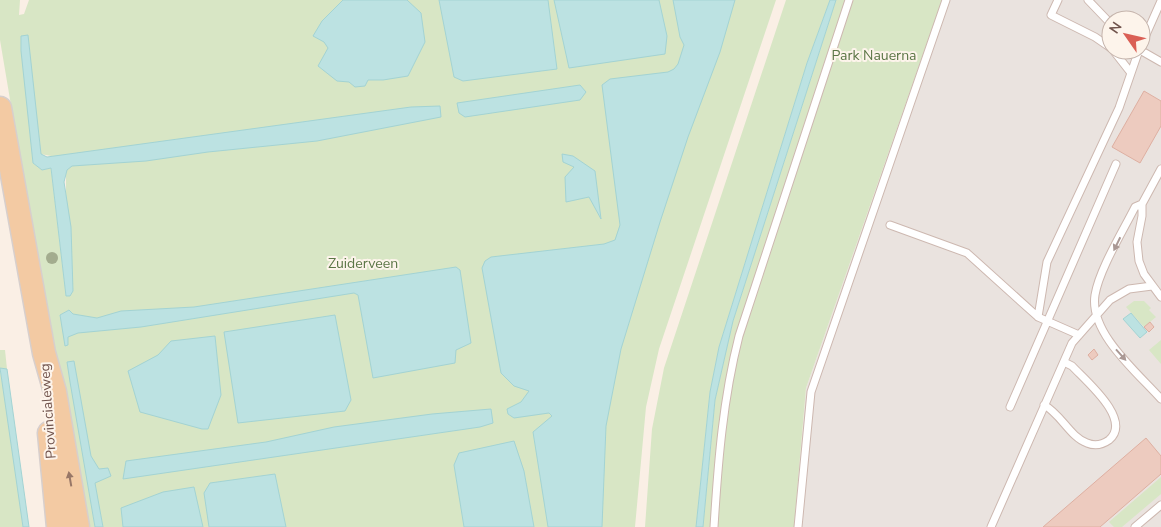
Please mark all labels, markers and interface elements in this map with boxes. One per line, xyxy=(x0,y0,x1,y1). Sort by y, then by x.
north arrow xyxy=(1101,10,1151,60)
text: N xyxy=(1105,18,1126,38)
park label: Park Nauerna xyxy=(831,46,917,65)
one-way arrow xyxy=(1113,237,1121,251)
park label: Zuiderveen xyxy=(328,254,398,273)
one-way arrow xyxy=(1115,348,1127,360)
street label: Provincialeweg xyxy=(35,363,61,459)
one-way arrow xyxy=(65,471,73,487)

